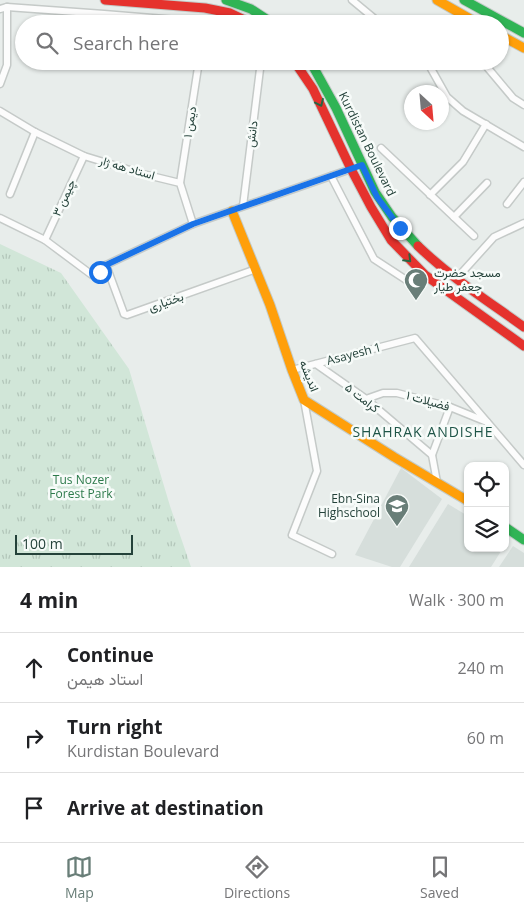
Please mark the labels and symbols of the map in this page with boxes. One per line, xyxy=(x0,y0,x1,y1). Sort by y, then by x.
north arrow xyxy=(404,85,449,130)
street label: Kurdistan Boulevard xyxy=(335,89,400,199)
one-way arrow xyxy=(313,98,324,107)
street label: دیمن ۱ xyxy=(179,105,200,139)
street label: دانش xyxy=(241,119,262,148)
street label: استاد هه ژار xyxy=(96,151,157,184)
street label: چیمن ۳ xyxy=(48,177,79,219)
route end xyxy=(389,217,412,240)
one-way arrow xyxy=(402,253,411,262)
route start xyxy=(89,261,112,284)
place label: مسجد حضرت جعفر طیار xyxy=(433,264,501,295)
mosque icon: مسجد حضرت جعفر طیار xyxy=(403,267,429,301)
street label: بختیاری xyxy=(146,288,186,315)
street label: Asayesh 1 xyxy=(325,338,383,369)
street label: اندیشه xyxy=(295,357,323,394)
street label: کرامت ۵ xyxy=(341,379,383,417)
street label: فضیلات ۱ xyxy=(404,386,452,415)
district label: SHAHRAK ANDISHE xyxy=(352,422,494,441)
park label: Tus Nozer Forest Park xyxy=(49,471,113,502)
place label: Ebn-Sina Highschool xyxy=(318,490,380,521)
school or university icon: Ebn-Sina Highschool xyxy=(384,493,410,527)
scale bar xyxy=(15,532,132,555)

